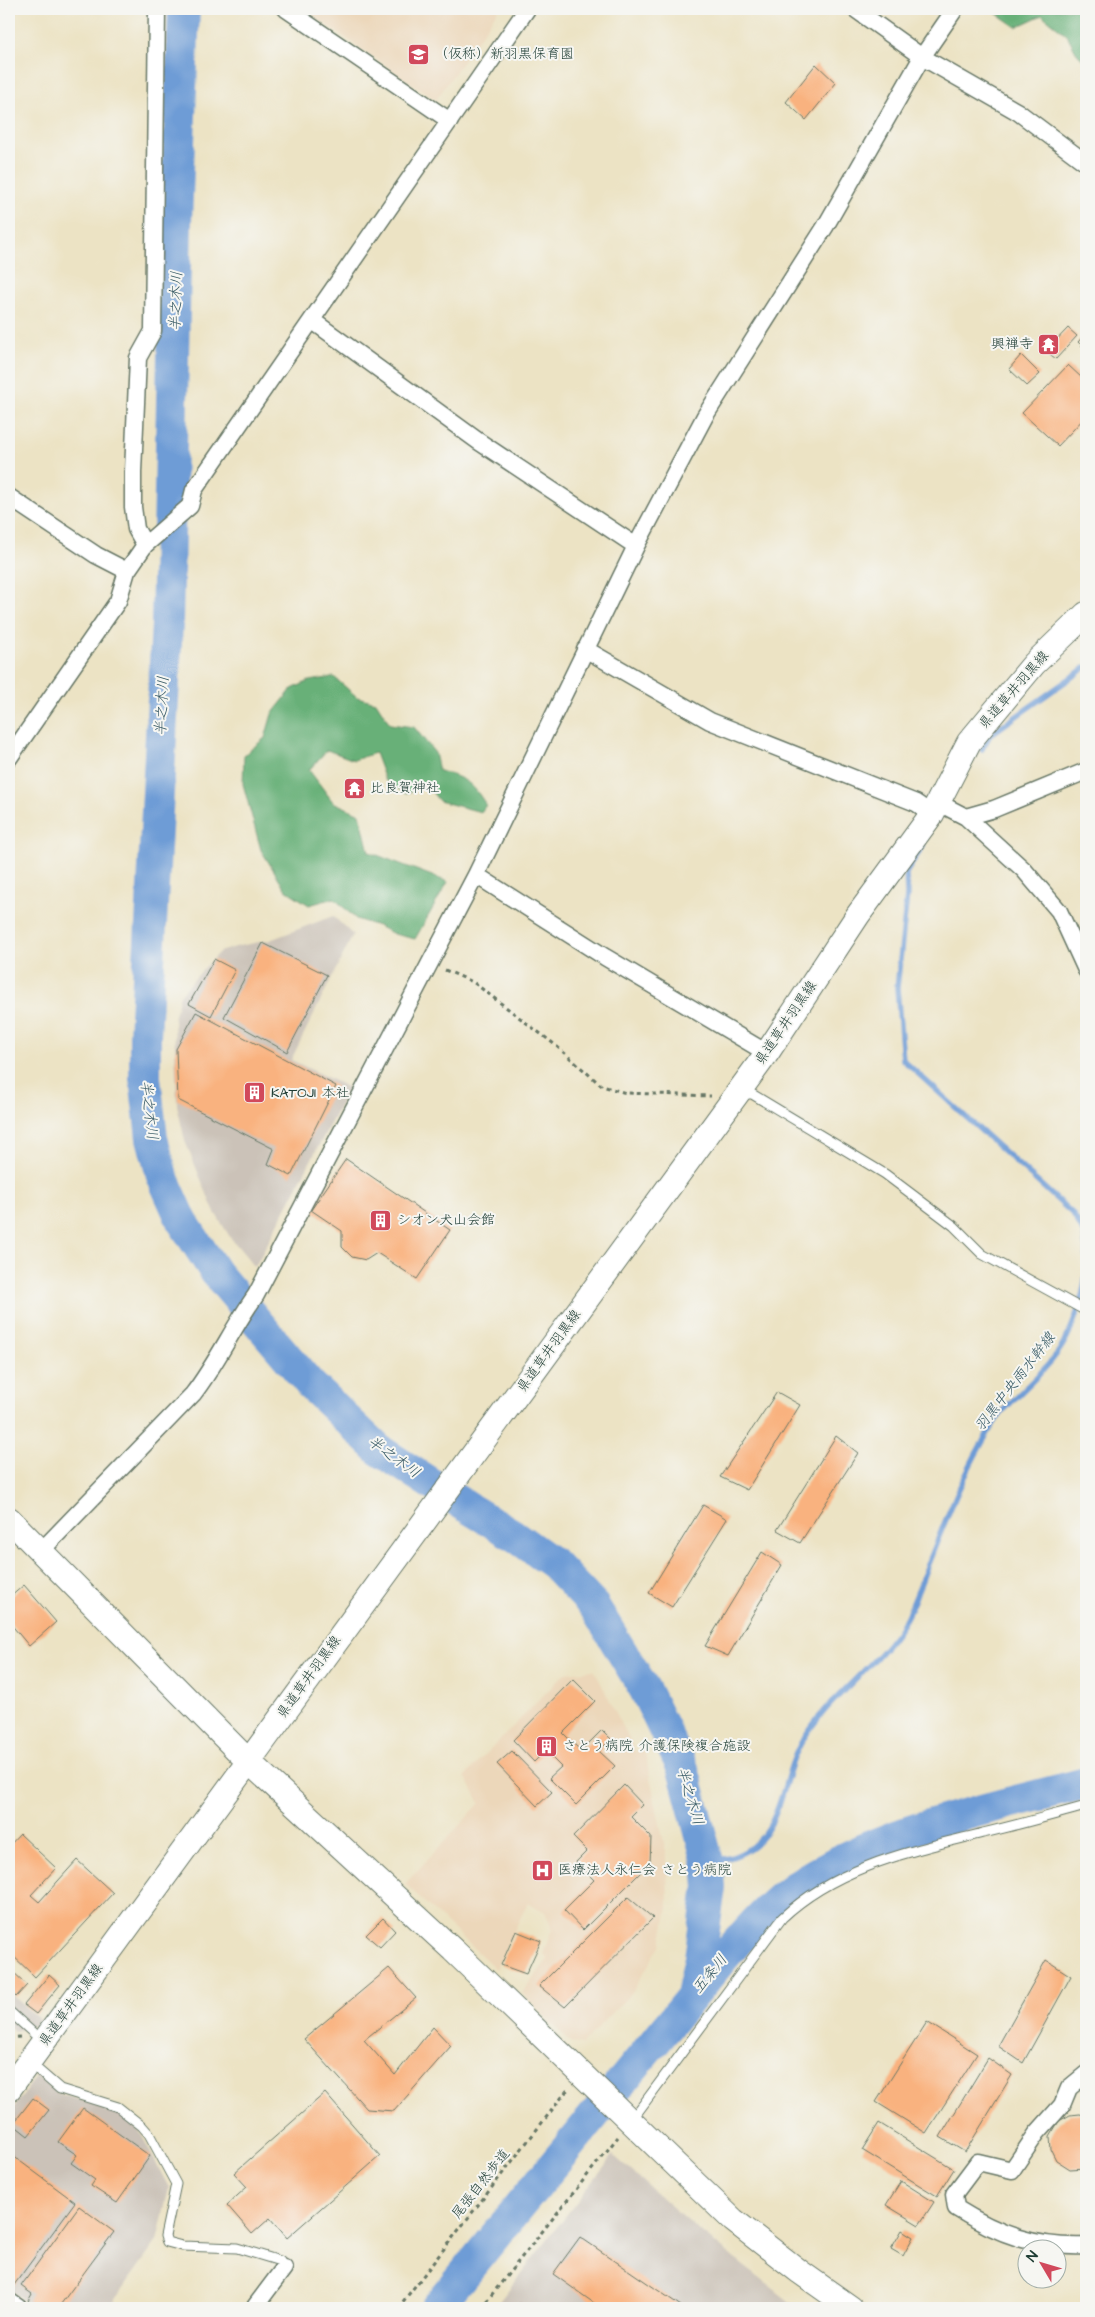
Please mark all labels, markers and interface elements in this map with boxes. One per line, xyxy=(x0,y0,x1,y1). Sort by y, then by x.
school or university icon: （仮称）新羽黒保育園 xyxy=(406,42,430,66)
place label: （仮称）新羽黒保育園 xyxy=(434,44,574,64)
water label: 半之木川 xyxy=(164,271,188,331)
temple icon: 興禅寺 xyxy=(1037,332,1061,356)
place label: 興禅寺 xyxy=(991,334,1033,354)
street label: 県道草井羽黒線 xyxy=(974,646,1054,734)
water label: 半之木川 xyxy=(150,675,174,737)
temple icon: 比良賀神社 xyxy=(342,776,366,800)
place label: 比良賀神社 xyxy=(370,778,440,798)
street label: 県道草井羽黒線 xyxy=(750,977,822,1069)
water label: 半之木川 xyxy=(135,1079,163,1141)
building icon: KATOJI 本社 xyxy=(243,1081,267,1105)
place label: KATOJI 本社 xyxy=(271,1083,350,1103)
building icon: シオン犬山会館 xyxy=(369,1208,393,1232)
place label: シオン犬山会館 xyxy=(397,1210,495,1230)
street label: 県道草井羽黒線 xyxy=(512,1305,586,1397)
water label: 羽黒中央雨水幹線 xyxy=(970,1327,1061,1436)
water label: 半之木川 xyxy=(364,1431,424,1483)
street label: 県道草井羽黒線 xyxy=(272,1631,346,1723)
building icon: さとう病院 介護保険複合施設 xyxy=(535,1734,559,1758)
place label: さとう病院 介護保険複合施設 xyxy=(563,1736,751,1756)
water label: 半之木川 xyxy=(671,1764,709,1828)
hospital icon: 医療法人永仁会 さとう病院 xyxy=(530,1858,554,1882)
place label: 医療法人永仁会 さとう病院 xyxy=(558,1860,732,1880)
water label: 五条川 xyxy=(688,1950,732,1998)
street label: 県道草井羽黒線 xyxy=(34,1959,108,2051)
street label: 尾張自然歩道 xyxy=(447,2145,515,2223)
north arrow xyxy=(1018,2240,1068,2290)
text: N xyxy=(1022,2247,1043,2266)

